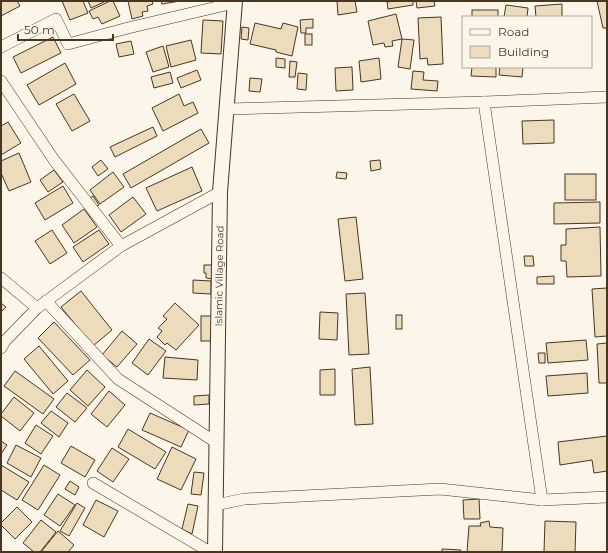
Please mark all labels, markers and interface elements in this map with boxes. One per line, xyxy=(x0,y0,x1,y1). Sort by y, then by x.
scale bar xyxy=(18,16,113,42)
legend xyxy=(462,16,592,68)
text: 50 m xyxy=(24,22,55,37)
text: Road xyxy=(498,24,529,39)
text: Building xyxy=(498,44,549,59)
street label: Islamic Village Road xyxy=(212,226,227,326)

